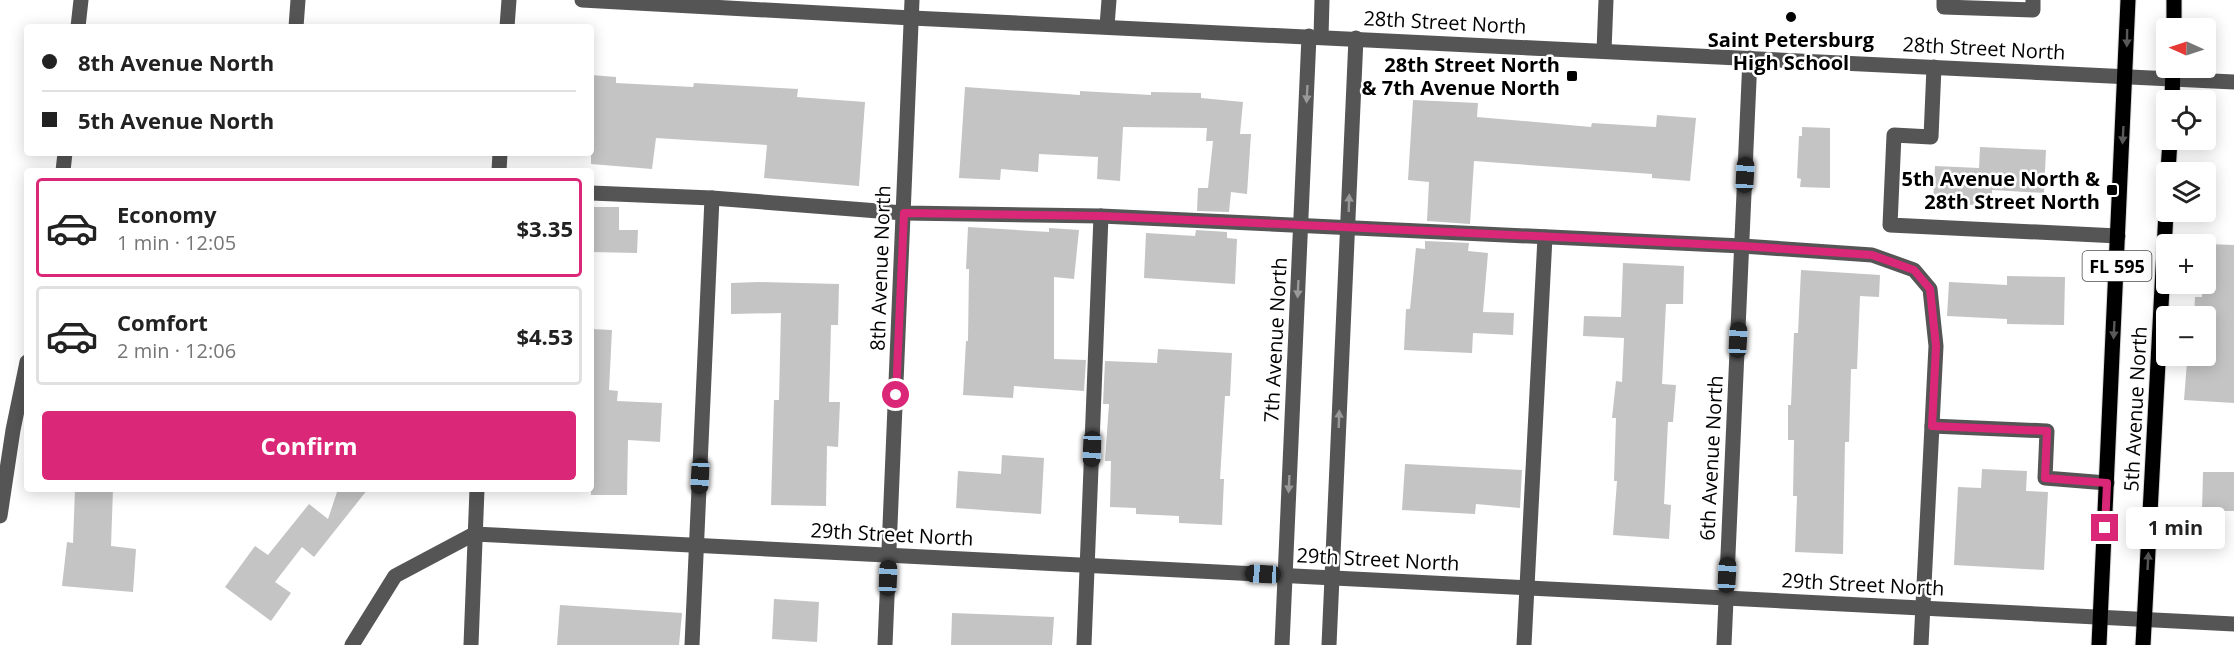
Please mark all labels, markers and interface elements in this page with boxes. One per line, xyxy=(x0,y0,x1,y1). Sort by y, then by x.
street label: 28th Street North xyxy=(1363,4,1527,40)
marker: Saint Petersburg High School xyxy=(1784,10,1798,24)
north arrow xyxy=(2156,18,2216,78)
map controls xyxy=(2156,18,2216,366)
place label: Saint Petersburg High School xyxy=(1708,26,1875,76)
one-way arrow xyxy=(2122,29,2131,48)
street label: 28th Street North xyxy=(1902,30,2066,66)
text: 8th Avenue North xyxy=(78,47,274,77)
place label: 28th Street North & 7th Avenue North xyxy=(1362,51,1560,101)
marker: 28th Street North & 7th Avenue North xyxy=(1565,69,1579,83)
one-way arrow xyxy=(1302,85,1311,104)
button: locate xyxy=(2156,90,2216,150)
text: 5th Avenue North xyxy=(78,105,274,135)
one-way arrow xyxy=(2119,125,2128,144)
car xyxy=(1735,157,1755,193)
button: layers xyxy=(2156,162,2216,222)
place label: 5th Avenue North & 28th Street North xyxy=(1902,165,2100,215)
marker: 5th Avenue North & 28th Street North xyxy=(2105,183,2119,197)
street label: 8th Avenue North xyxy=(864,185,896,351)
one-way arrow xyxy=(1344,193,1353,212)
text: Economy xyxy=(117,199,216,229)
icon: car xyxy=(45,201,99,255)
text: $3.35 xyxy=(516,213,573,243)
text: 1 min · 12:05 xyxy=(117,229,236,256)
button: + xyxy=(2156,234,2216,294)
road number: FL 595 xyxy=(2082,251,2152,281)
street label: 7th Avenue North xyxy=(1257,257,1293,423)
one-way arrow xyxy=(1293,280,1303,299)
button: − xyxy=(2156,306,2216,366)
text: Comfort xyxy=(117,307,208,337)
icon: car xyxy=(45,309,99,363)
one-way arrow xyxy=(2109,320,2118,339)
text: $4.53 xyxy=(516,321,573,351)
car xyxy=(1728,322,1748,358)
street label: 5th Avenue North xyxy=(2117,326,2153,492)
text: 2 min · 12:06 xyxy=(117,337,236,364)
street label: 6th Avenue North xyxy=(1693,375,1729,541)
route start xyxy=(882,381,909,408)
one-way arrow xyxy=(1335,409,1344,428)
button: Confirm xyxy=(42,411,576,480)
car xyxy=(1082,431,1102,467)
car xyxy=(690,458,710,494)
one-way arrow xyxy=(1285,474,1294,493)
callout: 1 min xyxy=(2126,507,2225,549)
route end xyxy=(2091,514,2118,541)
text: 1 min xyxy=(2148,514,2203,541)
street label: 29th Street North xyxy=(810,516,974,552)
street label: 29th Street North xyxy=(1296,541,1460,577)
one-way arrow xyxy=(2143,552,2152,571)
car xyxy=(1717,557,1737,593)
car xyxy=(878,560,898,596)
car xyxy=(1245,564,1281,584)
street label: 29th Street North xyxy=(1781,566,1945,602)

